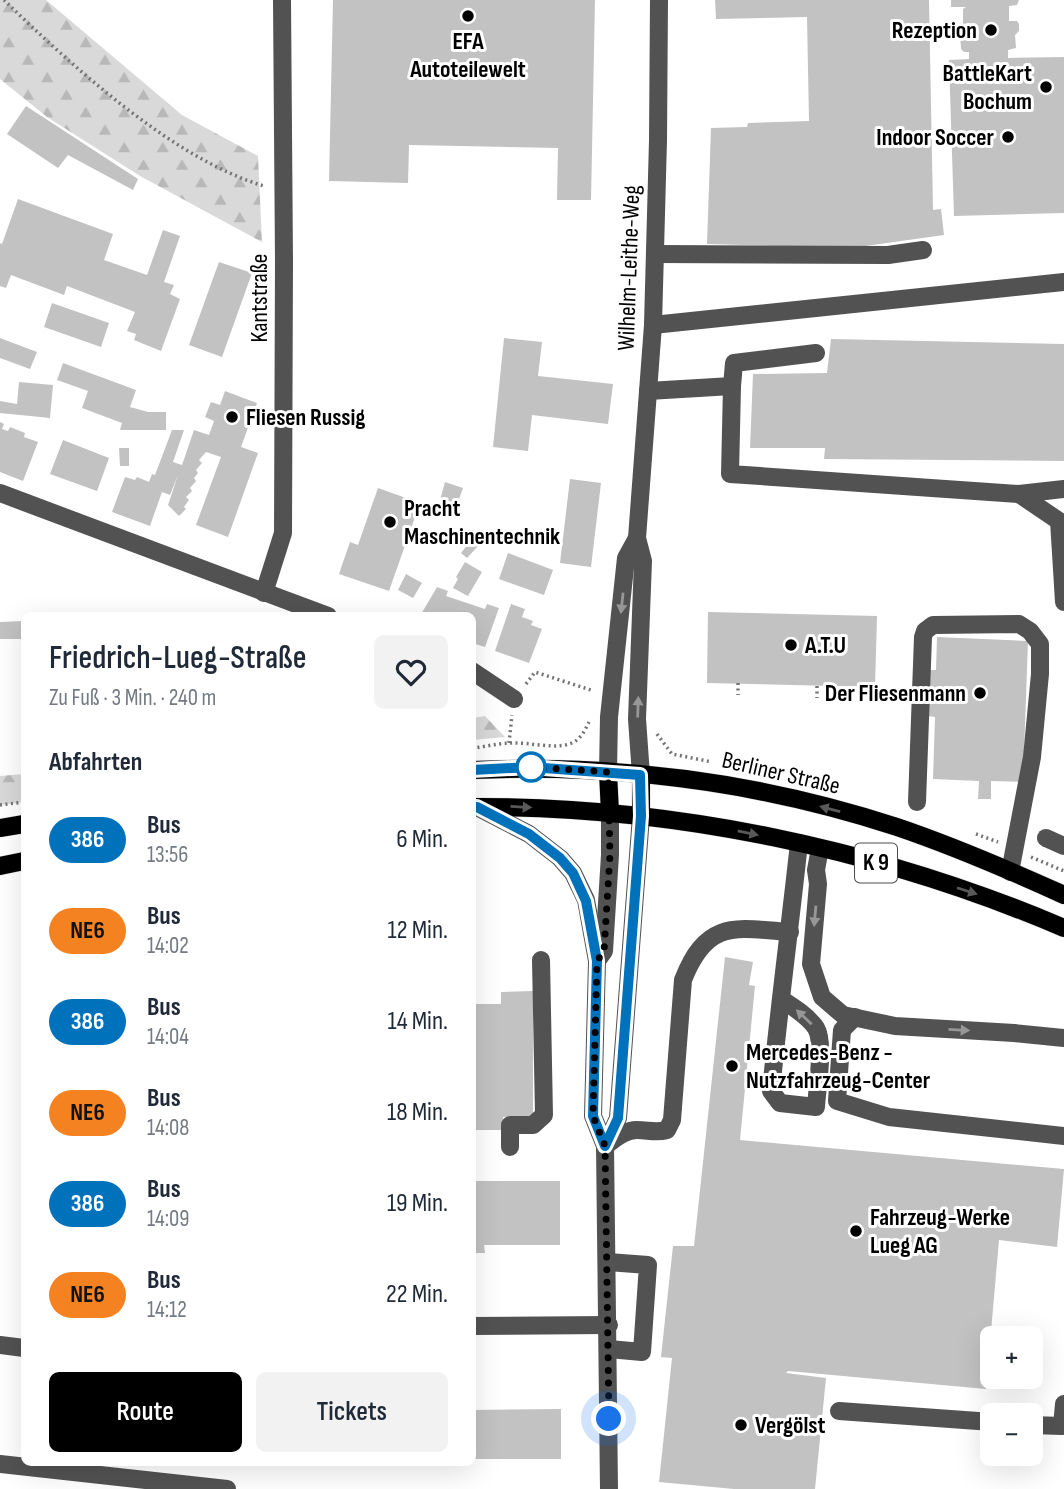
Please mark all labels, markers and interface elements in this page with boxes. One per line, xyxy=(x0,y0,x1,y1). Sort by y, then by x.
marker: EFA Autoteilewelt xyxy=(460,8,476,24)
place label: Rezeption xyxy=(892,16,977,45)
marker: Rezeption xyxy=(983,22,999,38)
place label: EFA Autoteilewelt xyxy=(409,27,526,84)
place label: BattleKart Bochum xyxy=(943,59,1032,116)
marker: BattleKart Bochum xyxy=(1038,79,1054,95)
place label: Indoor Soccer xyxy=(876,123,995,152)
marker: Indoor Soccer xyxy=(1000,129,1016,145)
street label: Wilhelm-Leithe-Weg xyxy=(612,185,646,351)
street label: Kantstraße xyxy=(245,254,274,342)
place label: Fliesen Russig xyxy=(246,403,365,432)
marker: Fliesen Russig xyxy=(224,409,240,425)
place label: Pracht Maschinentechnik xyxy=(404,494,560,551)
marker: Pracht Maschinentechnik xyxy=(382,514,398,530)
one-way arrow xyxy=(616,592,627,614)
place label: A.T.U xyxy=(804,631,846,660)
button: heart xyxy=(374,635,448,709)
marker: A.T.U xyxy=(783,637,799,653)
text: Friedrich-Lueg-Straße xyxy=(49,638,306,678)
place label: Der Fliesenmann xyxy=(825,679,966,708)
text: Zu Fuß · 3 Min. · 240 m xyxy=(49,684,216,712)
marker: Der Fliesenmann xyxy=(972,685,988,701)
one-way arrow xyxy=(632,696,643,718)
street label: Berliner Straße xyxy=(719,745,843,801)
text: Abfahrten xyxy=(49,747,142,778)
unlabelled marker xyxy=(516,752,546,782)
one-way arrow xyxy=(511,802,533,813)
one-way arrow xyxy=(819,803,841,814)
text: Bus xyxy=(147,810,181,841)
text: 6 Min. xyxy=(396,824,448,855)
text: 386 xyxy=(71,825,104,854)
one-way arrow xyxy=(737,827,759,838)
text: 13:56 xyxy=(147,841,188,869)
road number: K 9 xyxy=(855,844,897,883)
one-way arrow xyxy=(957,886,978,897)
text: Bus xyxy=(147,901,181,932)
one-way arrow xyxy=(809,905,820,927)
text: 12 Min. xyxy=(387,915,448,946)
text: NE6 xyxy=(70,916,105,945)
text: 14:02 xyxy=(147,932,189,960)
text: Bus xyxy=(147,992,181,1023)
text: 14 Min. xyxy=(388,1006,448,1037)
text: 386 xyxy=(71,1007,104,1036)
one-way arrow xyxy=(795,1009,813,1025)
text: 14:04 xyxy=(147,1023,189,1051)
one-way arrow xyxy=(948,1025,970,1036)
place label: Mercedes-Benz - Nutzfahrzeug-Center xyxy=(746,1038,931,1095)
marker: Mercedes-Benz - Nutzfahrzeug-Center xyxy=(724,1058,740,1074)
text: Bus xyxy=(147,1083,181,1114)
text: 18 Min. xyxy=(387,1097,448,1128)
text: NE6 xyxy=(70,1098,105,1127)
text: 14:08 xyxy=(147,1114,189,1142)
text: Bus xyxy=(147,1174,181,1205)
text: 19 Min. xyxy=(387,1188,448,1219)
text: 386 xyxy=(71,1189,104,1218)
place label: Fahrzeug-Werke Lueg AG xyxy=(870,1203,1010,1260)
text: 14:09 xyxy=(147,1205,189,1233)
marker: Fahrzeug-Werke Lueg AG xyxy=(848,1223,864,1239)
text: Bus xyxy=(147,1265,181,1296)
text: 22 Min. xyxy=(386,1279,448,1310)
text: NE6 xyxy=(70,1280,105,1309)
text: 14:12 xyxy=(147,1296,187,1324)
map controls xyxy=(980,1326,1043,1466)
button: + xyxy=(980,1326,1043,1389)
button: Route xyxy=(49,1372,242,1452)
button: Tickets xyxy=(256,1372,448,1452)
your location xyxy=(591,1401,626,1436)
button: − xyxy=(980,1403,1043,1466)
place label: Vergölst xyxy=(755,1411,826,1440)
marker: Vergölst xyxy=(733,1417,749,1433)

